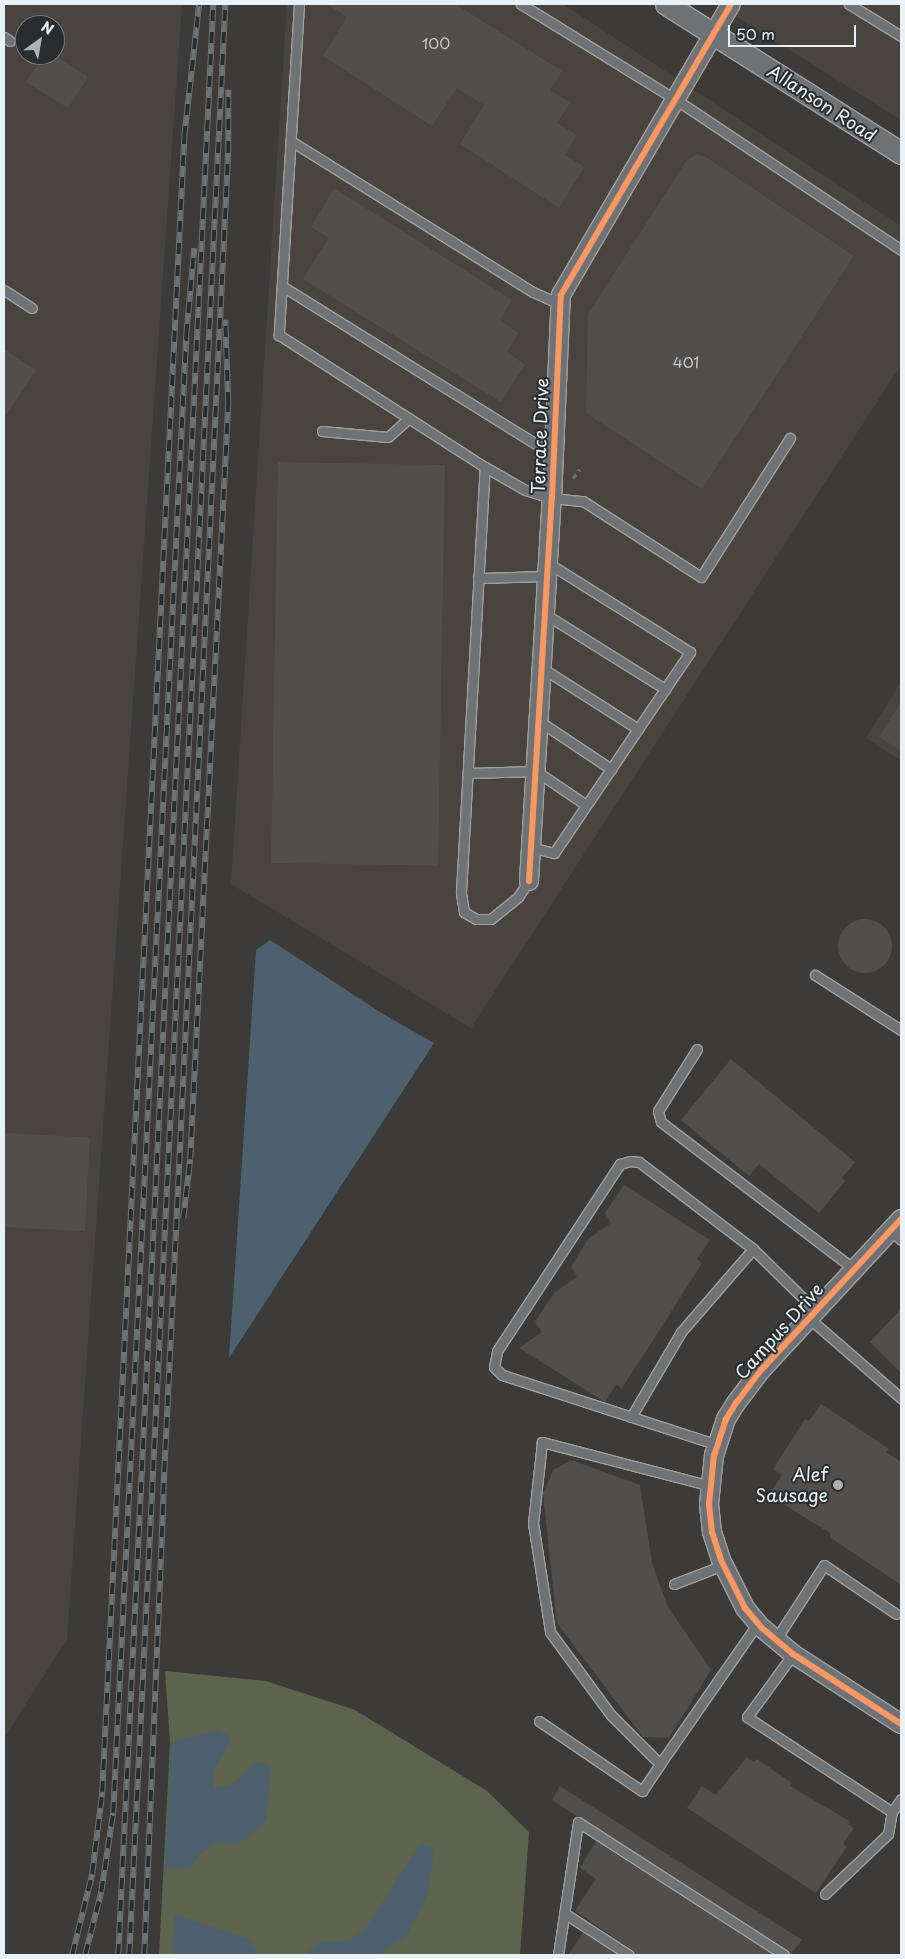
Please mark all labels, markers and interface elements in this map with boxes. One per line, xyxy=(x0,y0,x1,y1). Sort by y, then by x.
north arrow xyxy=(15,15,65,65)
scale bar xyxy=(730,15,858,47)
text: N xyxy=(37,16,58,40)
text: 50 m xyxy=(736,22,775,45)
house number: 100 xyxy=(422,34,450,52)
street label: Allanson Road xyxy=(764,60,880,146)
house number: 401 xyxy=(673,353,699,371)
street label: Terrace Drive xyxy=(527,377,553,495)
street label: Campus Drive xyxy=(730,1278,828,1384)
place label: Alef Sausage xyxy=(756,1464,828,1506)
marker: Alef Sausage xyxy=(832,1479,844,1491)

